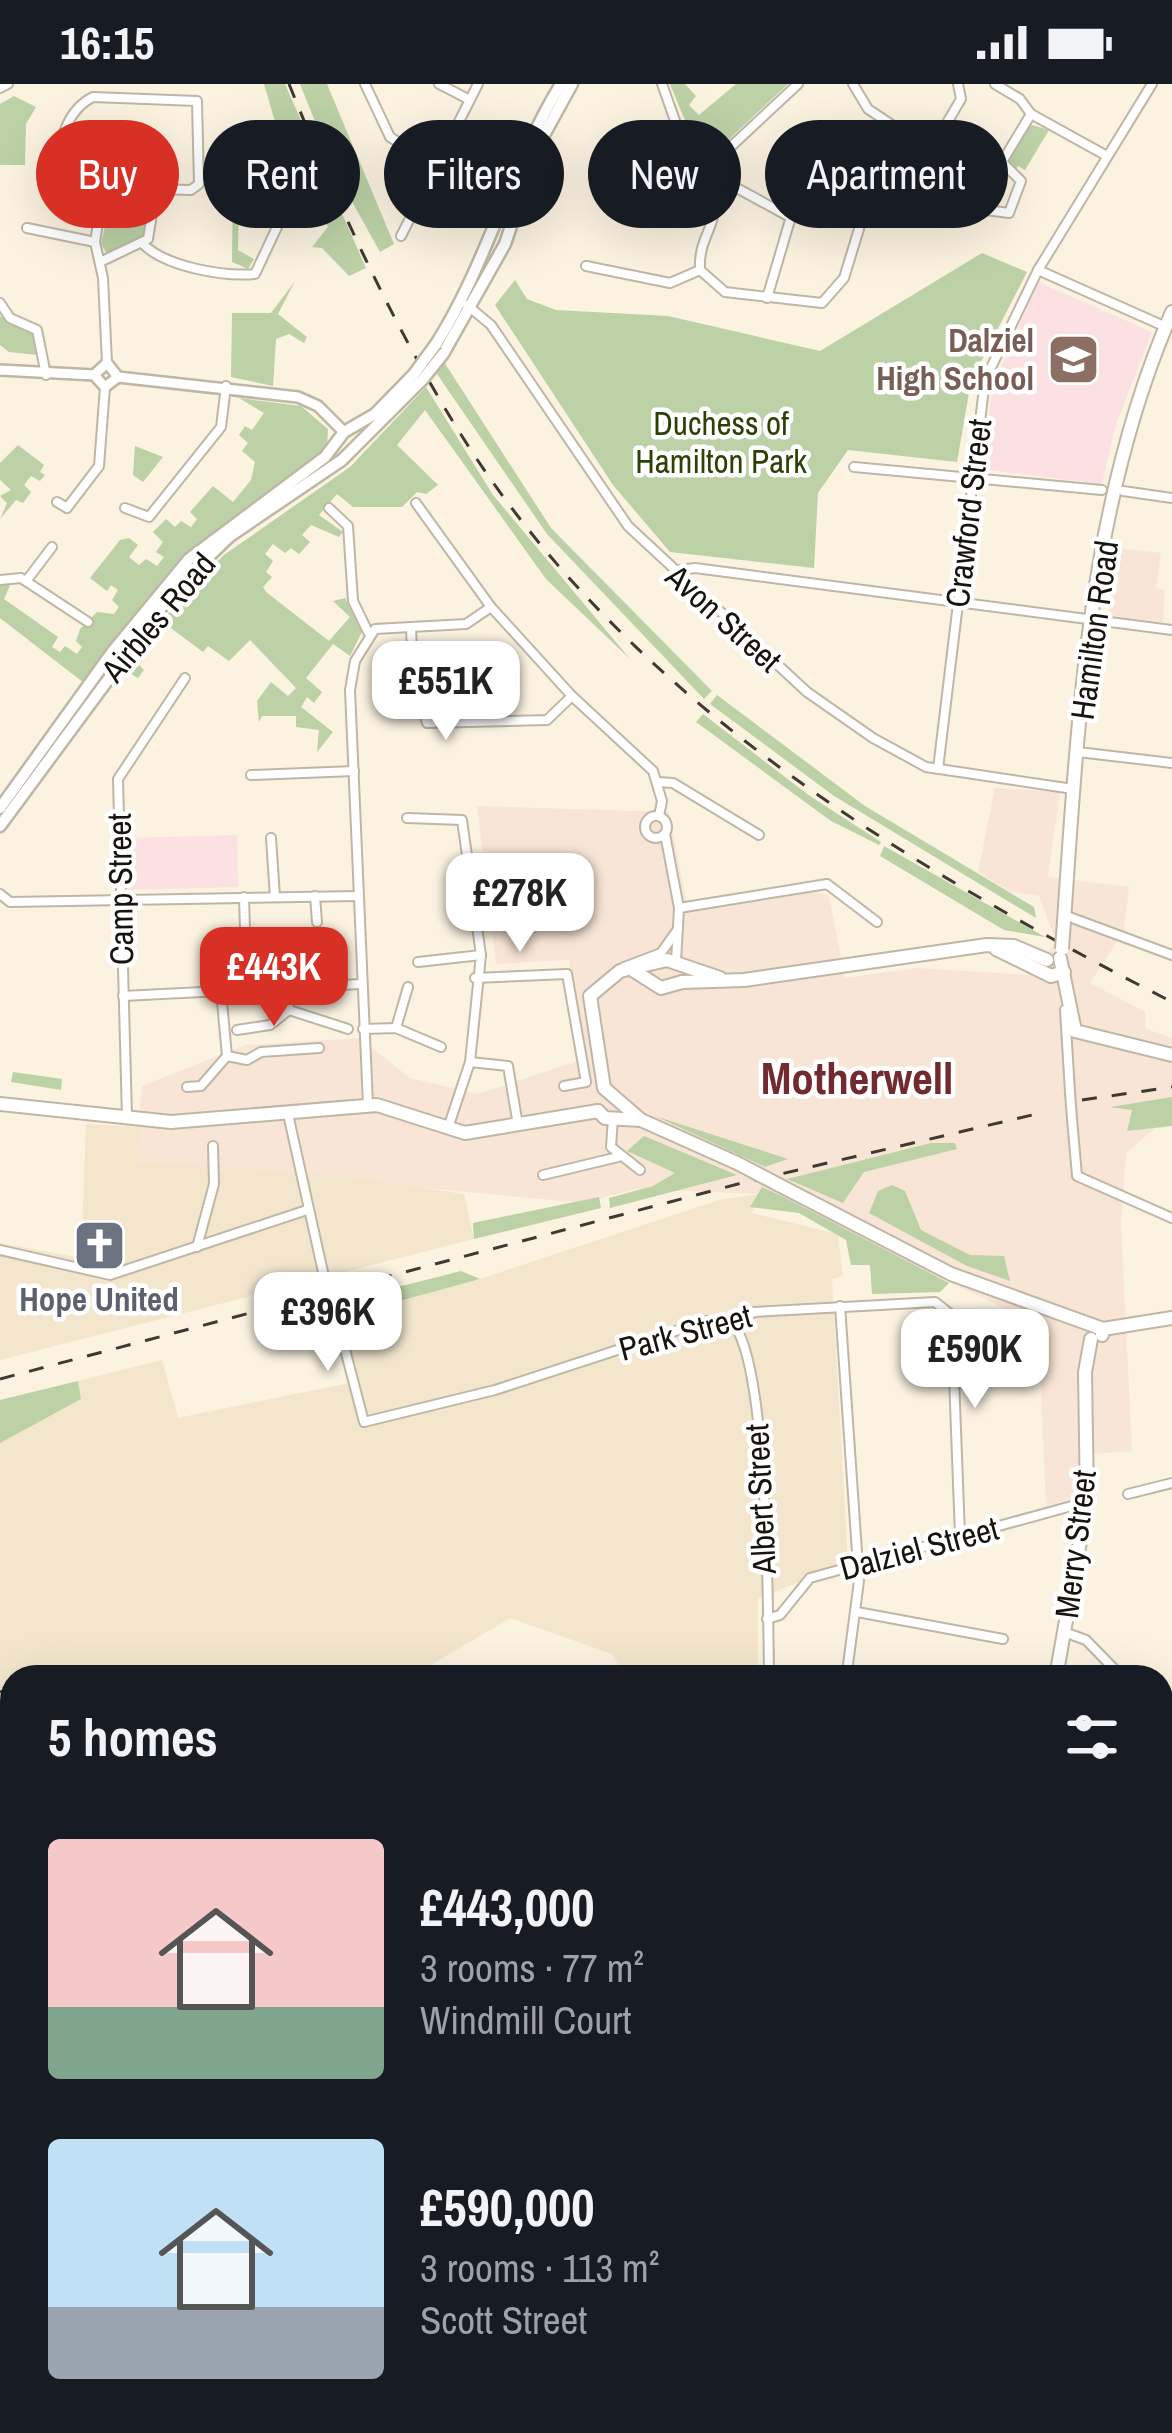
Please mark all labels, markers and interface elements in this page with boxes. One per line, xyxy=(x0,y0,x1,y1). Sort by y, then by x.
text: 16:15 xyxy=(60,12,154,73)
chip: Buy xyxy=(36,120,179,228)
chip: Rent xyxy=(203,120,360,228)
chip: Filters xyxy=(384,120,564,228)
chip: New xyxy=(588,120,741,228)
chip: Apartment xyxy=(765,120,1008,228)
place label: Dalziel High School xyxy=(876,318,1034,400)
school or university icon: Dalziel High School xyxy=(1045,331,1101,387)
park label: Duchess of Hamilton Park xyxy=(635,401,807,483)
street label: Crawford Street xyxy=(935,416,1001,610)
street label: Hamilton Road xyxy=(1060,538,1128,722)
street label: Airbles Road xyxy=(90,543,225,692)
street label: Avon Street xyxy=(656,554,791,682)
pin: £551K xyxy=(362,641,530,743)
text: £551K xyxy=(399,654,493,706)
street label: Camp Street xyxy=(97,813,143,965)
pin: £278K xyxy=(436,853,604,955)
text: £278K xyxy=(473,866,567,918)
pin: £443K xyxy=(190,927,358,1029)
text: £443K xyxy=(227,940,321,992)
district label: Motherwell xyxy=(761,1047,953,1108)
church icon: Hope United xyxy=(71,1217,127,1273)
pin: £396K xyxy=(244,1272,412,1374)
place label: Hope United xyxy=(19,1277,179,1321)
text: £396K xyxy=(281,1285,375,1337)
street label: Park Street xyxy=(614,1293,756,1371)
pin: £590K xyxy=(891,1309,1059,1411)
text: £590K xyxy=(928,1322,1022,1374)
street label: Albert Street xyxy=(734,1423,786,1576)
street label: Merry Street xyxy=(1044,1467,1106,1621)
street label: Dalziel Street xyxy=(835,1506,1003,1590)
text: 5 homes xyxy=(48,1703,218,1772)
icon: filters xyxy=(1059,1704,1125,1770)
text: £443,000 xyxy=(420,1873,594,1942)
icon: home xyxy=(144,1887,288,2031)
text: 3 rooms · 77 m² xyxy=(420,1942,644,1994)
text: Windmill Court xyxy=(420,1994,631,2046)
text: £590,000 xyxy=(420,2173,594,2242)
icon: home xyxy=(144,2187,288,2331)
text: 3 rooms · 113 m² xyxy=(420,2242,659,2294)
text: Scott Street xyxy=(420,2294,587,2346)

